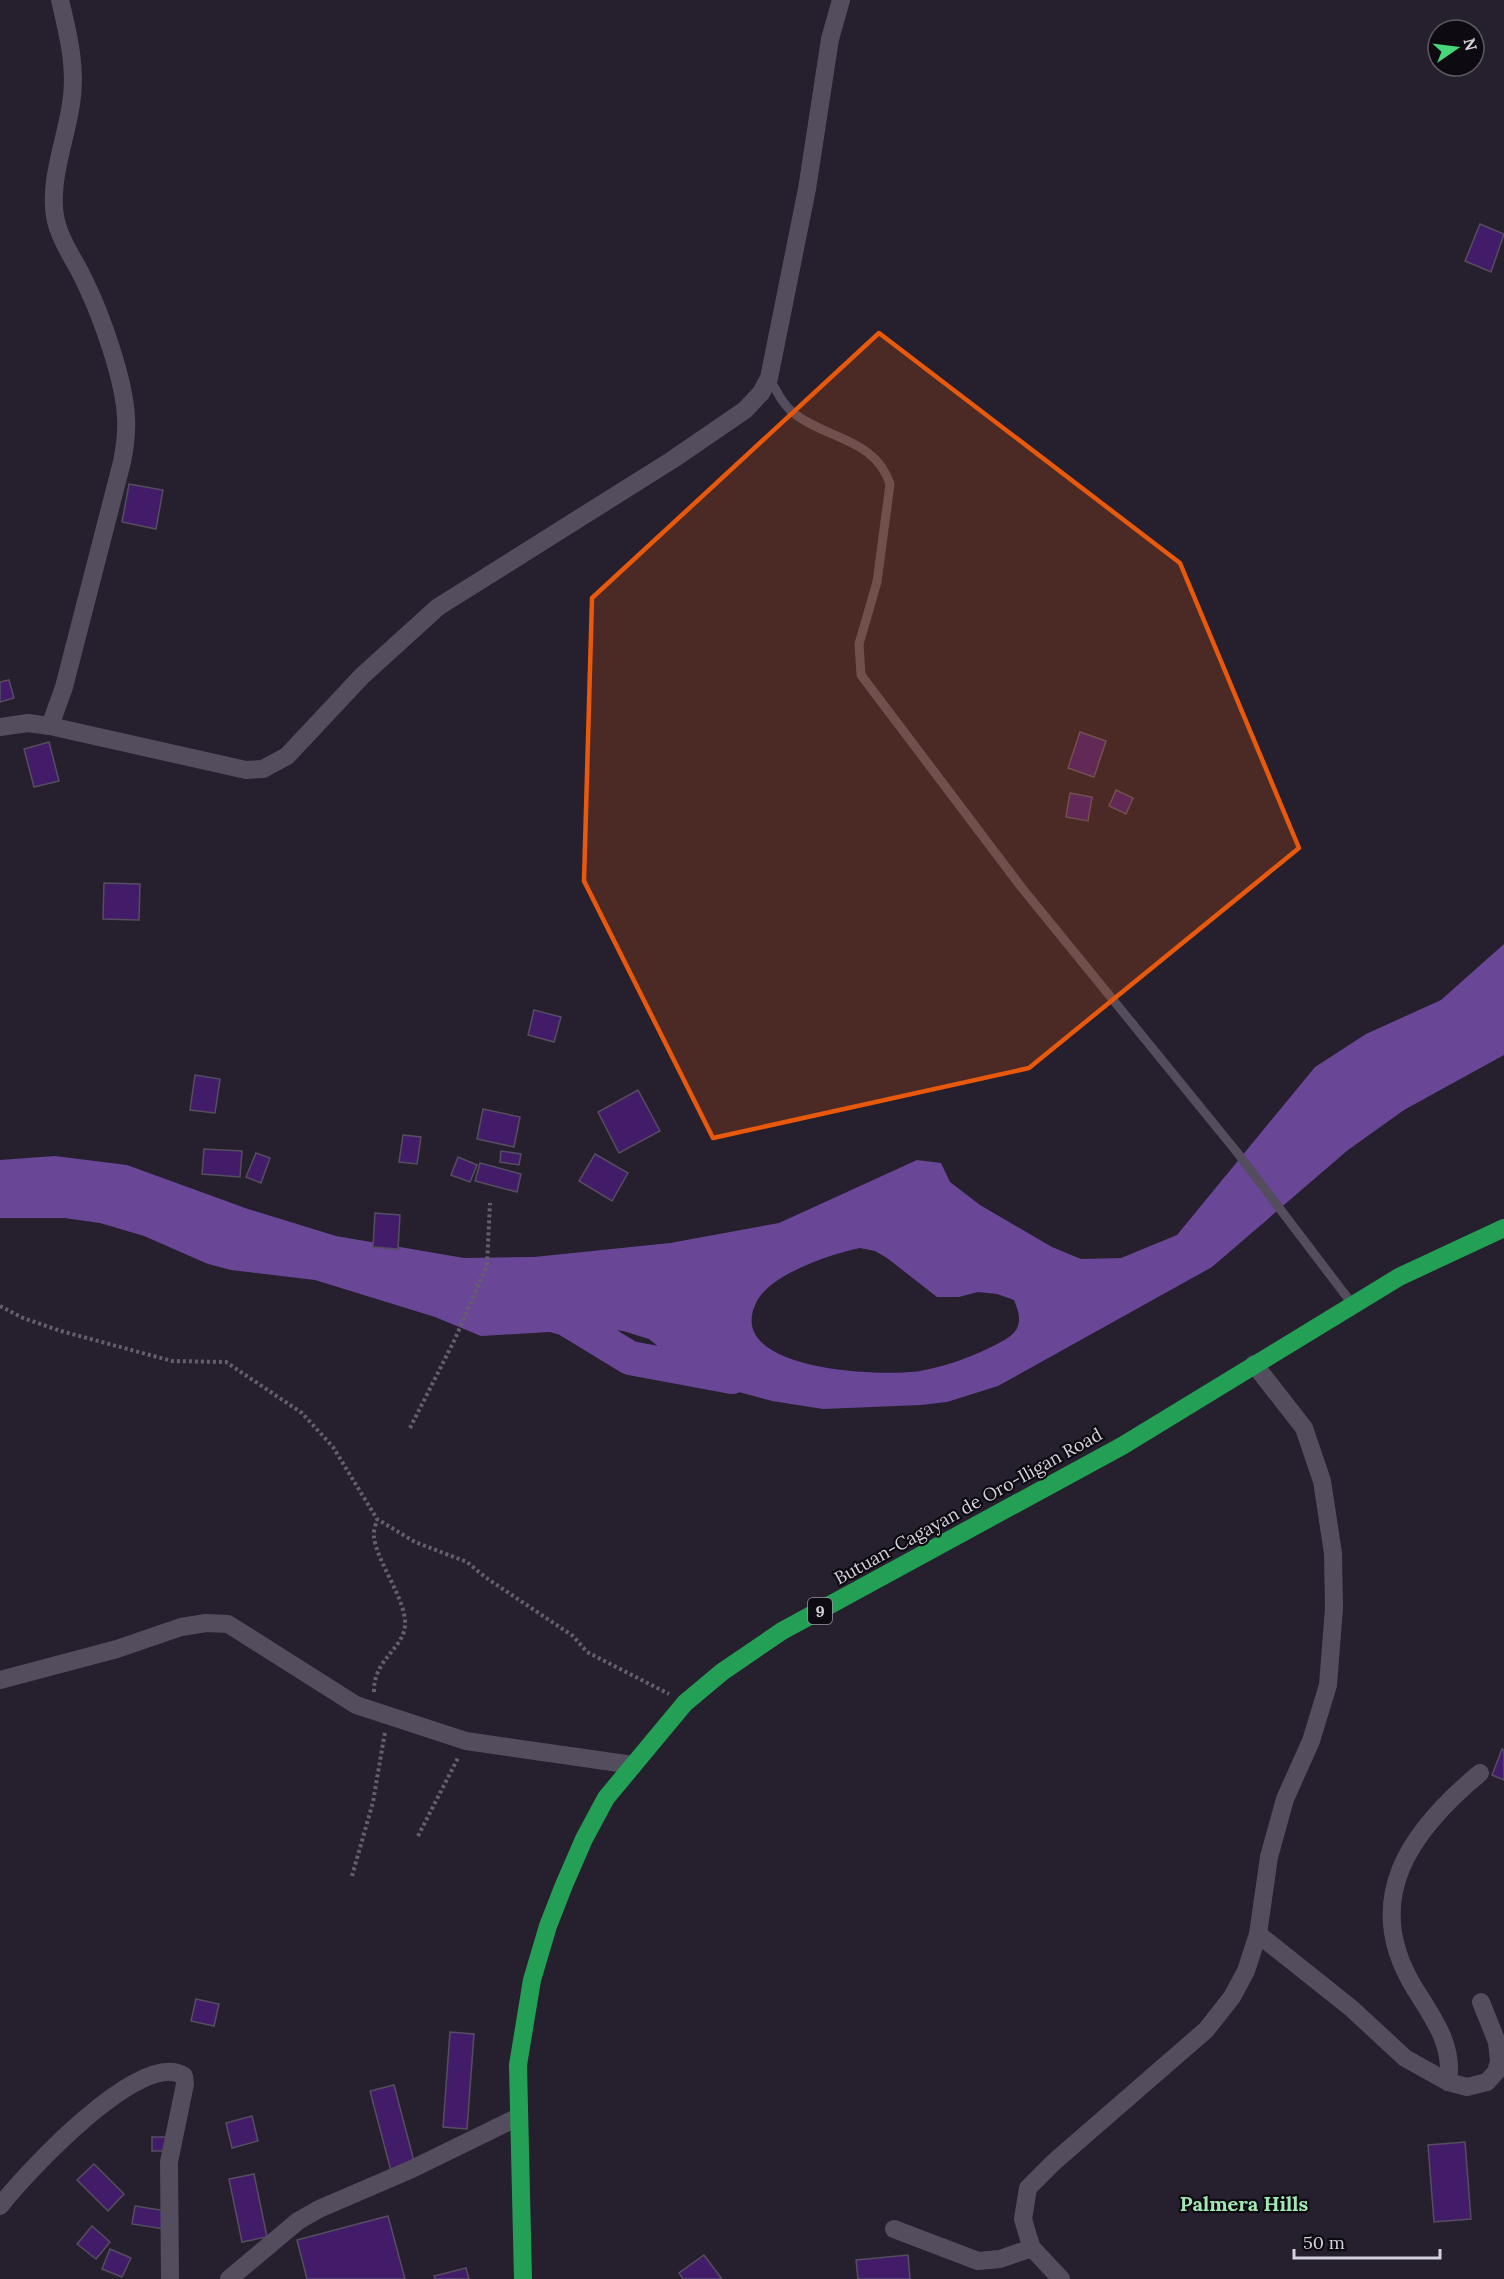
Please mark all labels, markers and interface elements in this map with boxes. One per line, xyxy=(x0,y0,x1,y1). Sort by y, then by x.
north arrow xyxy=(1426,18,1486,78)
text: N xyxy=(1459,36,1482,53)
street label: Butuan-Cagayan de Oro-Iligan Road xyxy=(830,1422,1106,1589)
road number: 9 xyxy=(808,1598,832,1624)
district label: Palmera Hills xyxy=(1180,2191,1308,2216)
scale bar xyxy=(1294,2222,1440,2260)
text: 50 m xyxy=(1303,2231,1345,2254)

